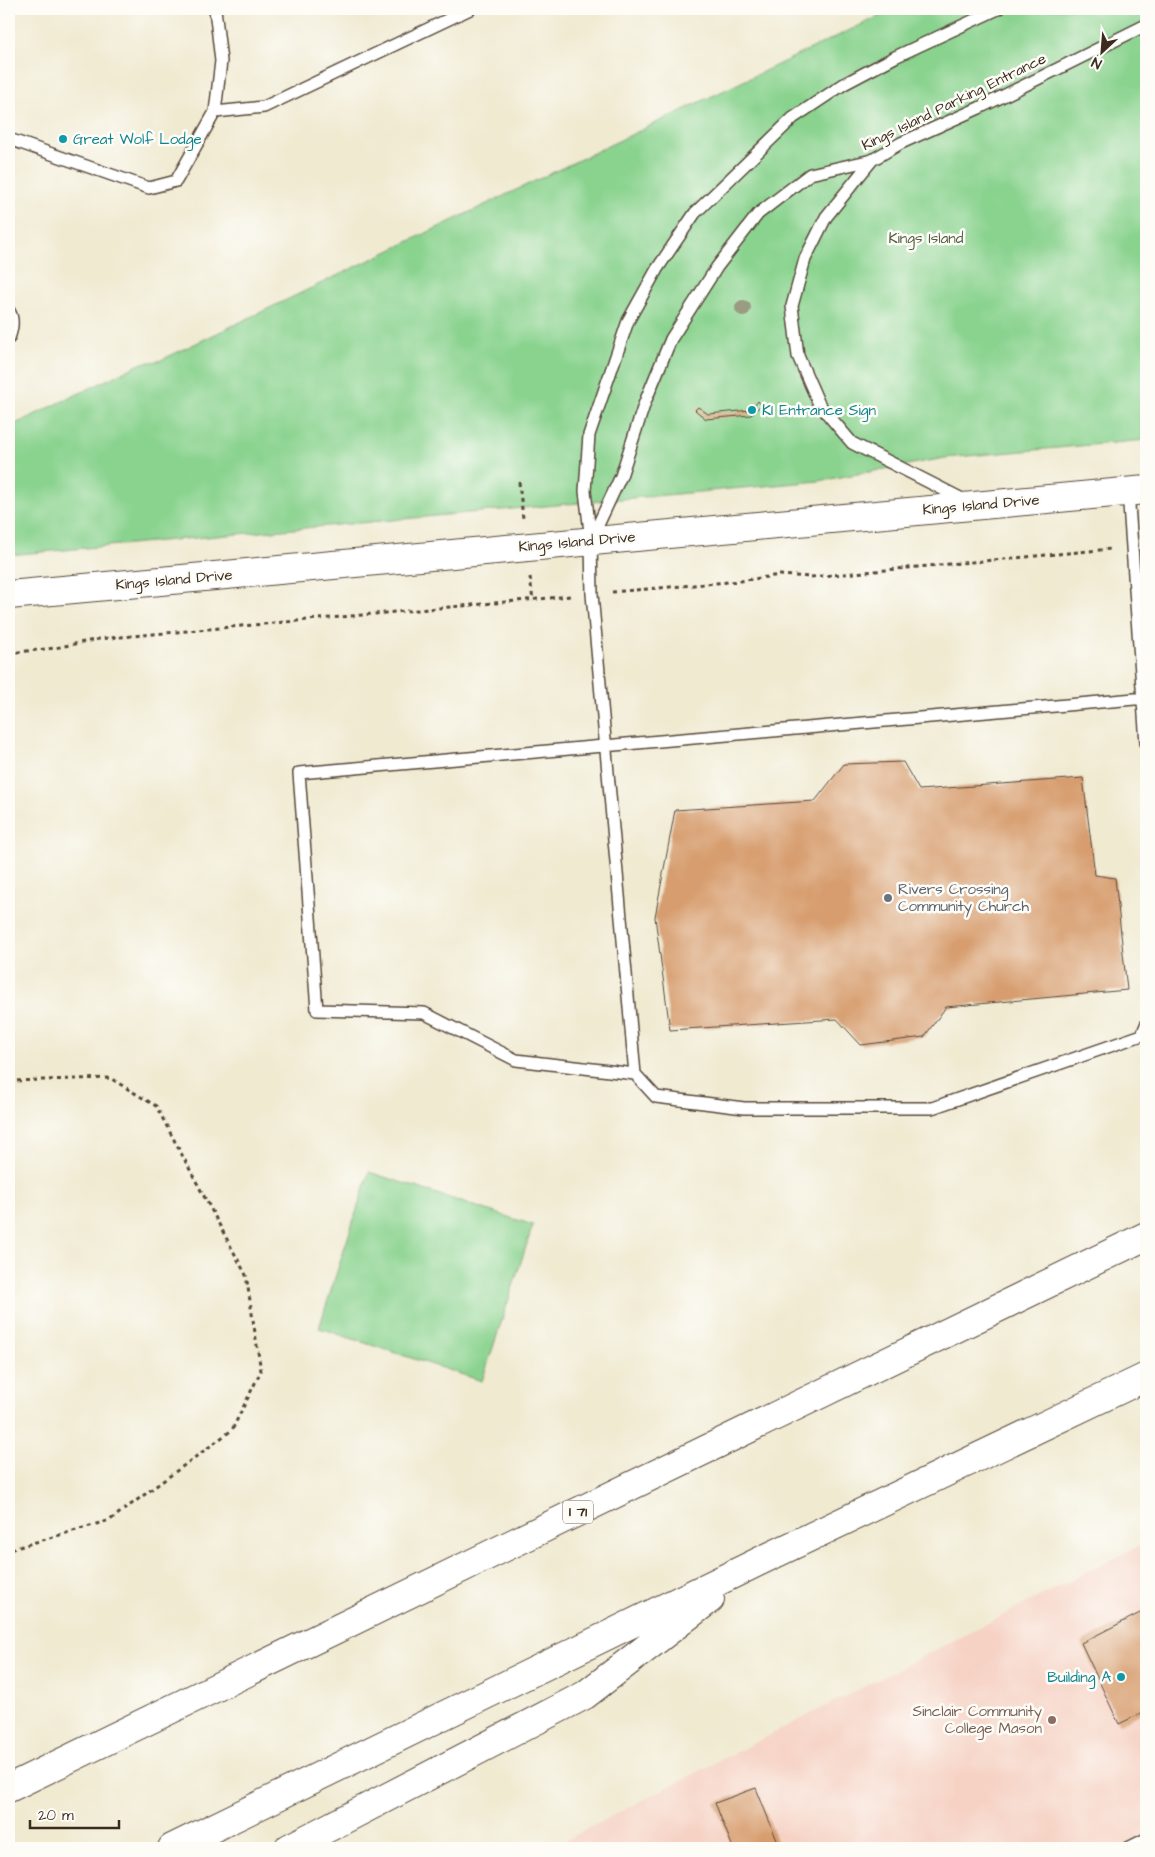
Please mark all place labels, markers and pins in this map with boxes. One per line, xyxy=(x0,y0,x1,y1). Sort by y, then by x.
place label: Great Wolf Lodge xyxy=(73,129,202,151)
marker: Great Wolf Lodge xyxy=(57,133,69,145)
place label: KI Entrance Sign xyxy=(762,400,876,422)
marker: KI Entrance Sign xyxy=(746,404,758,416)
place label: Rivers Crossing Community Church xyxy=(898,879,1030,918)
marker: Rivers Crossing Community Church xyxy=(882,892,894,904)
place label: Building A xyxy=(1047,1667,1111,1689)
marker: Building A xyxy=(1115,1671,1127,1683)
place label: Sinclair Community College Mason xyxy=(912,1701,1042,1740)
marker: Sinclair Community College Mason xyxy=(1046,1714,1058,1726)

